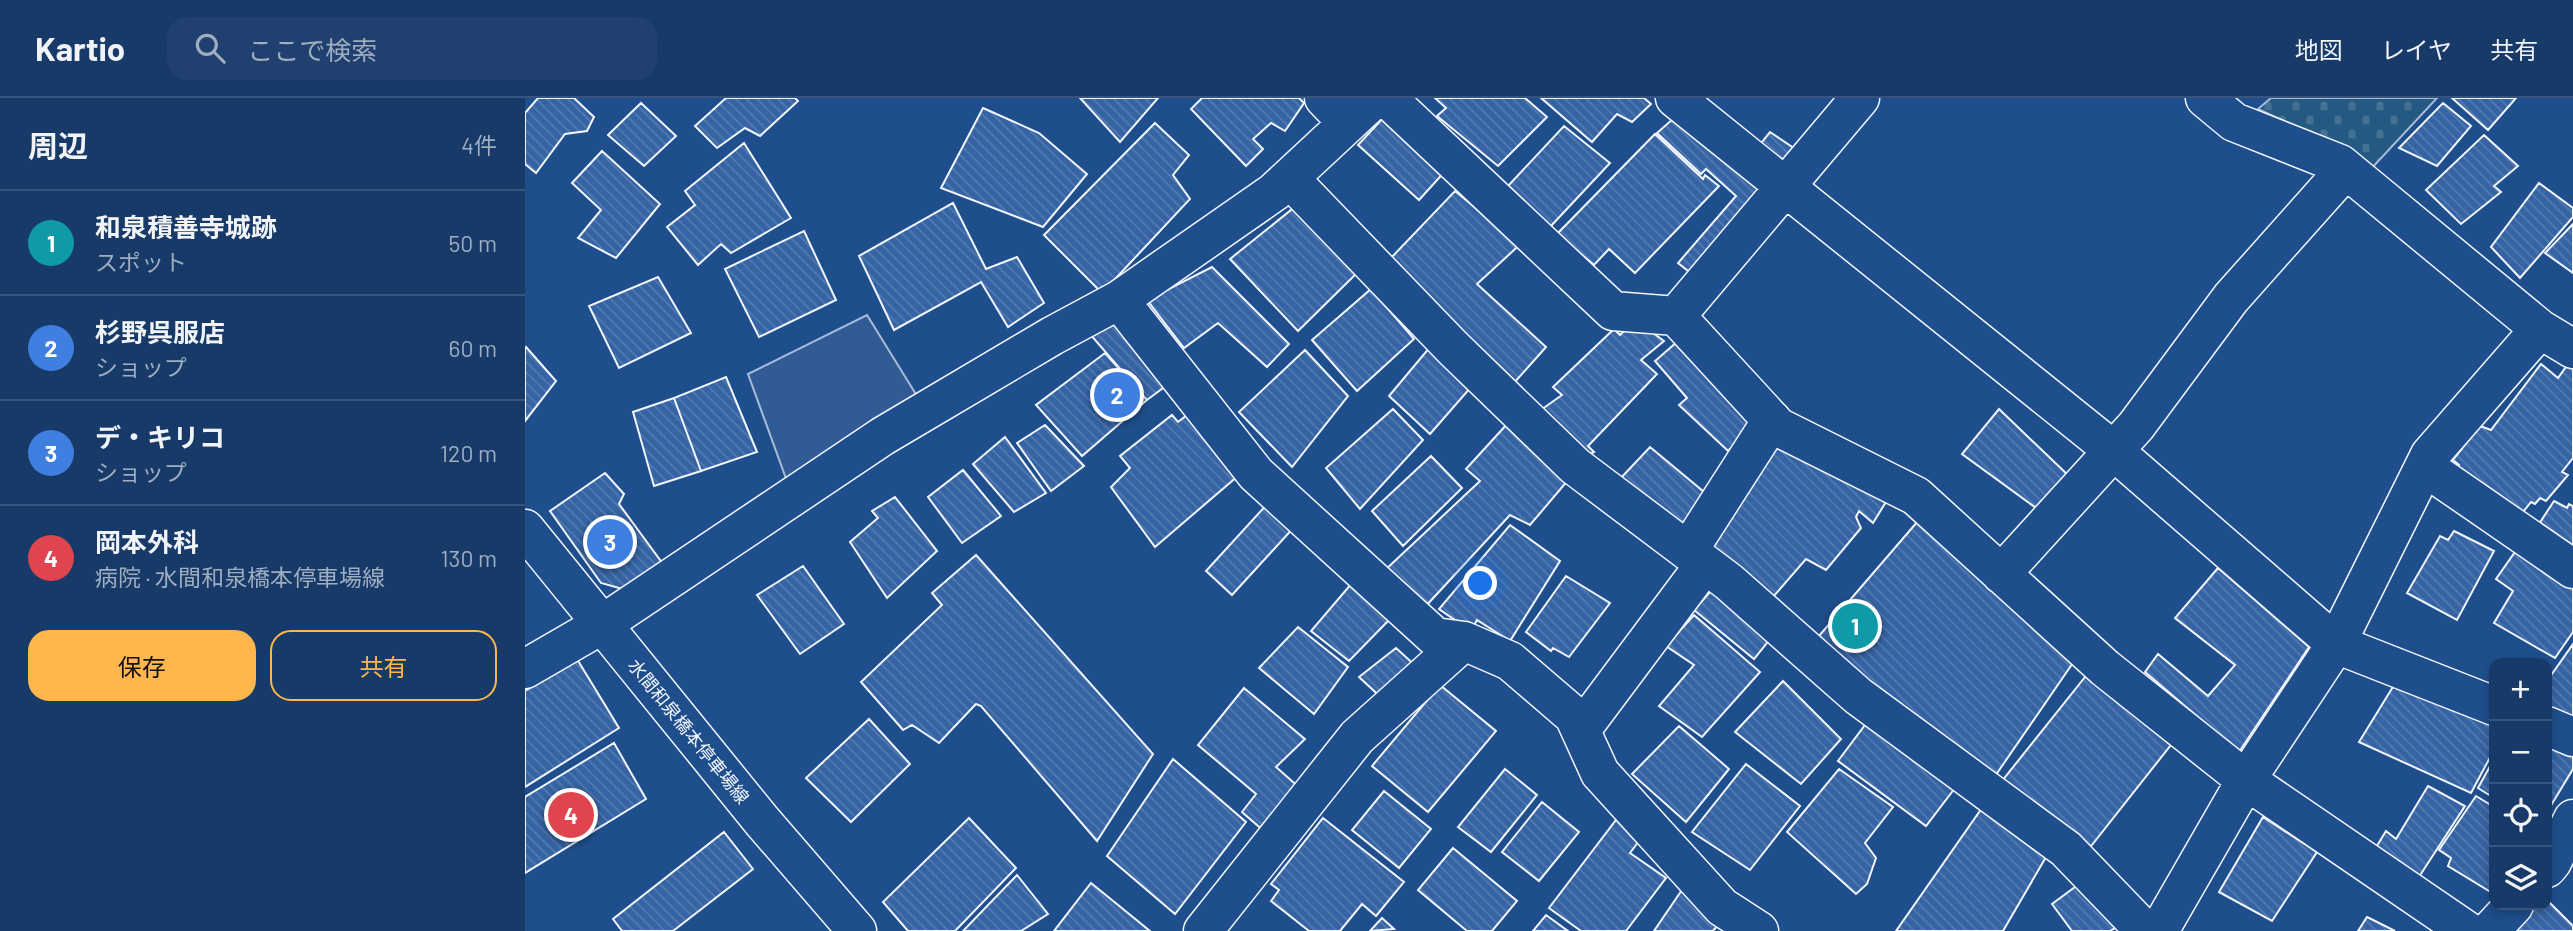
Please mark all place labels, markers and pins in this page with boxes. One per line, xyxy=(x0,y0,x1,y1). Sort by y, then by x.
pin: 2 xyxy=(1094,369,1140,421)
pin: 3 xyxy=(587,516,633,568)
pin: 1 xyxy=(1832,600,1878,652)
pin: 4 xyxy=(548,789,594,841)

